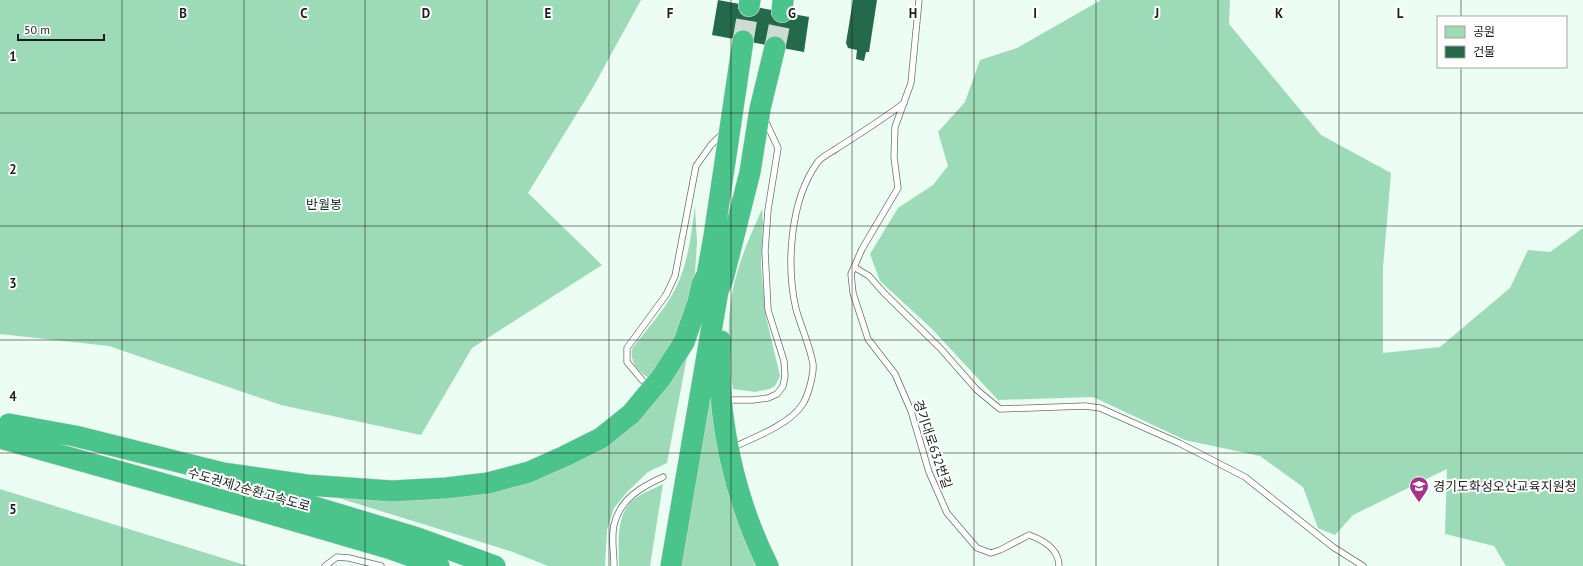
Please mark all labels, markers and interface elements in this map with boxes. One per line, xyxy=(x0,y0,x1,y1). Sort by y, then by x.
text: B xyxy=(179,5,187,22)
text: C xyxy=(300,5,308,22)
text: D xyxy=(422,5,430,22)
text: E xyxy=(545,5,552,22)
text: F xyxy=(667,5,674,22)
text: G xyxy=(788,5,796,22)
text: H xyxy=(909,5,917,22)
text: I xyxy=(1033,5,1037,22)
text: J xyxy=(1154,5,1159,22)
text: K xyxy=(1275,5,1283,22)
text: L xyxy=(1397,5,1404,22)
scale bar xyxy=(18,16,104,42)
legend xyxy=(1437,16,1567,68)
text: 50 m xyxy=(24,22,50,37)
text: 공원 xyxy=(1473,24,1495,39)
text: 건물 xyxy=(1473,44,1495,59)
text: 1 xyxy=(9,48,17,65)
text: 2 xyxy=(9,161,17,178)
park label: 반월봉 xyxy=(306,196,342,213)
text: 3 xyxy=(9,275,17,292)
text: 4 xyxy=(9,388,17,405)
street label: 경기대로632번길 xyxy=(909,397,956,491)
street label: 수도권제2순환고속도로 xyxy=(186,464,312,515)
school or university icon: 경기도화성오산교육지원청 xyxy=(1408,475,1430,503)
place label: 경기도화성오산교육지원청 xyxy=(1433,478,1577,495)
text: 5 xyxy=(9,501,17,518)

